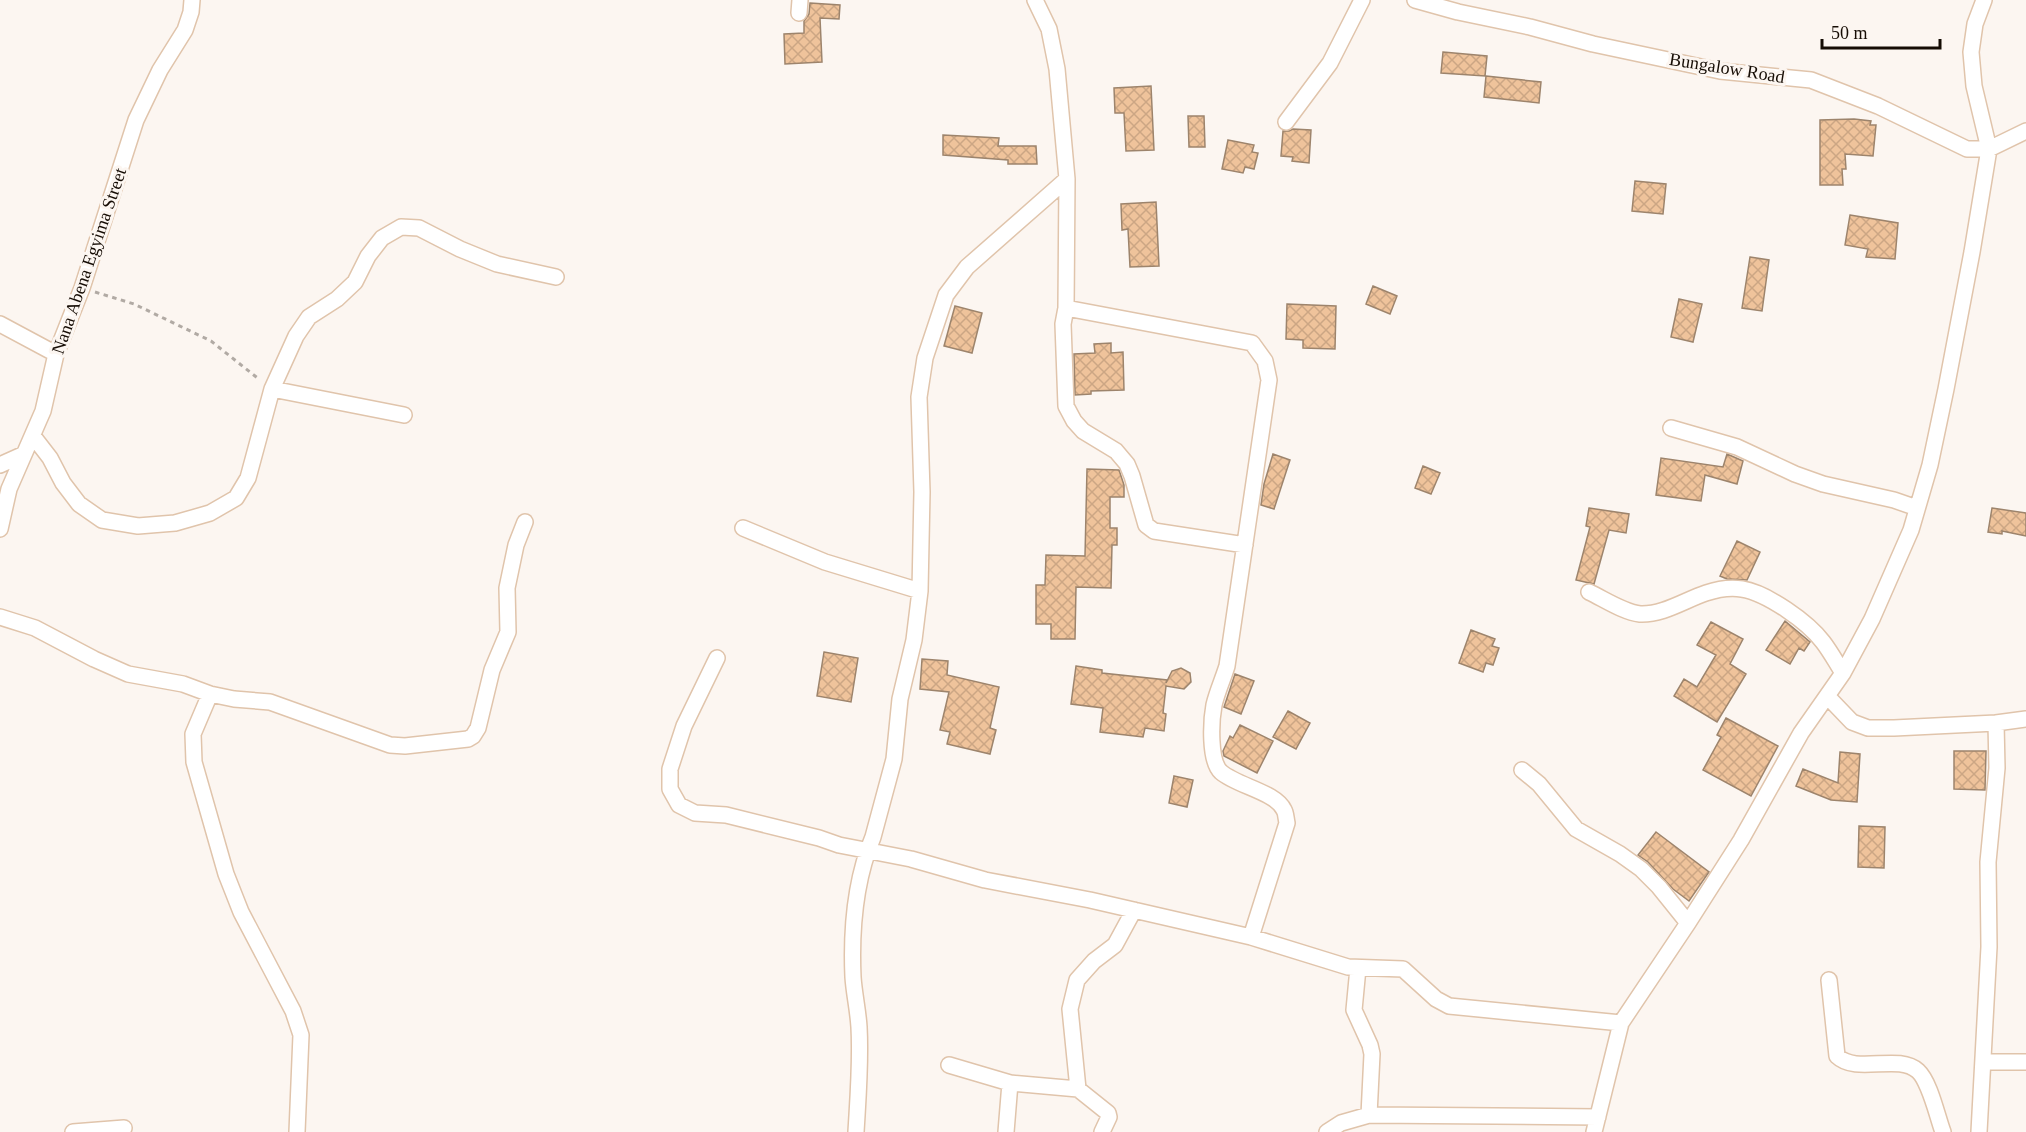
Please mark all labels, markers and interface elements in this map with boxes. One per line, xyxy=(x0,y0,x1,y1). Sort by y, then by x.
scale bar xyxy=(1822,12,1940,50)
text: 50 m xyxy=(1831,23,1868,43)
street label: Bungalow Road xyxy=(1668,49,1786,87)
street label: Nana Abena Egyima Street xyxy=(48,165,130,357)

